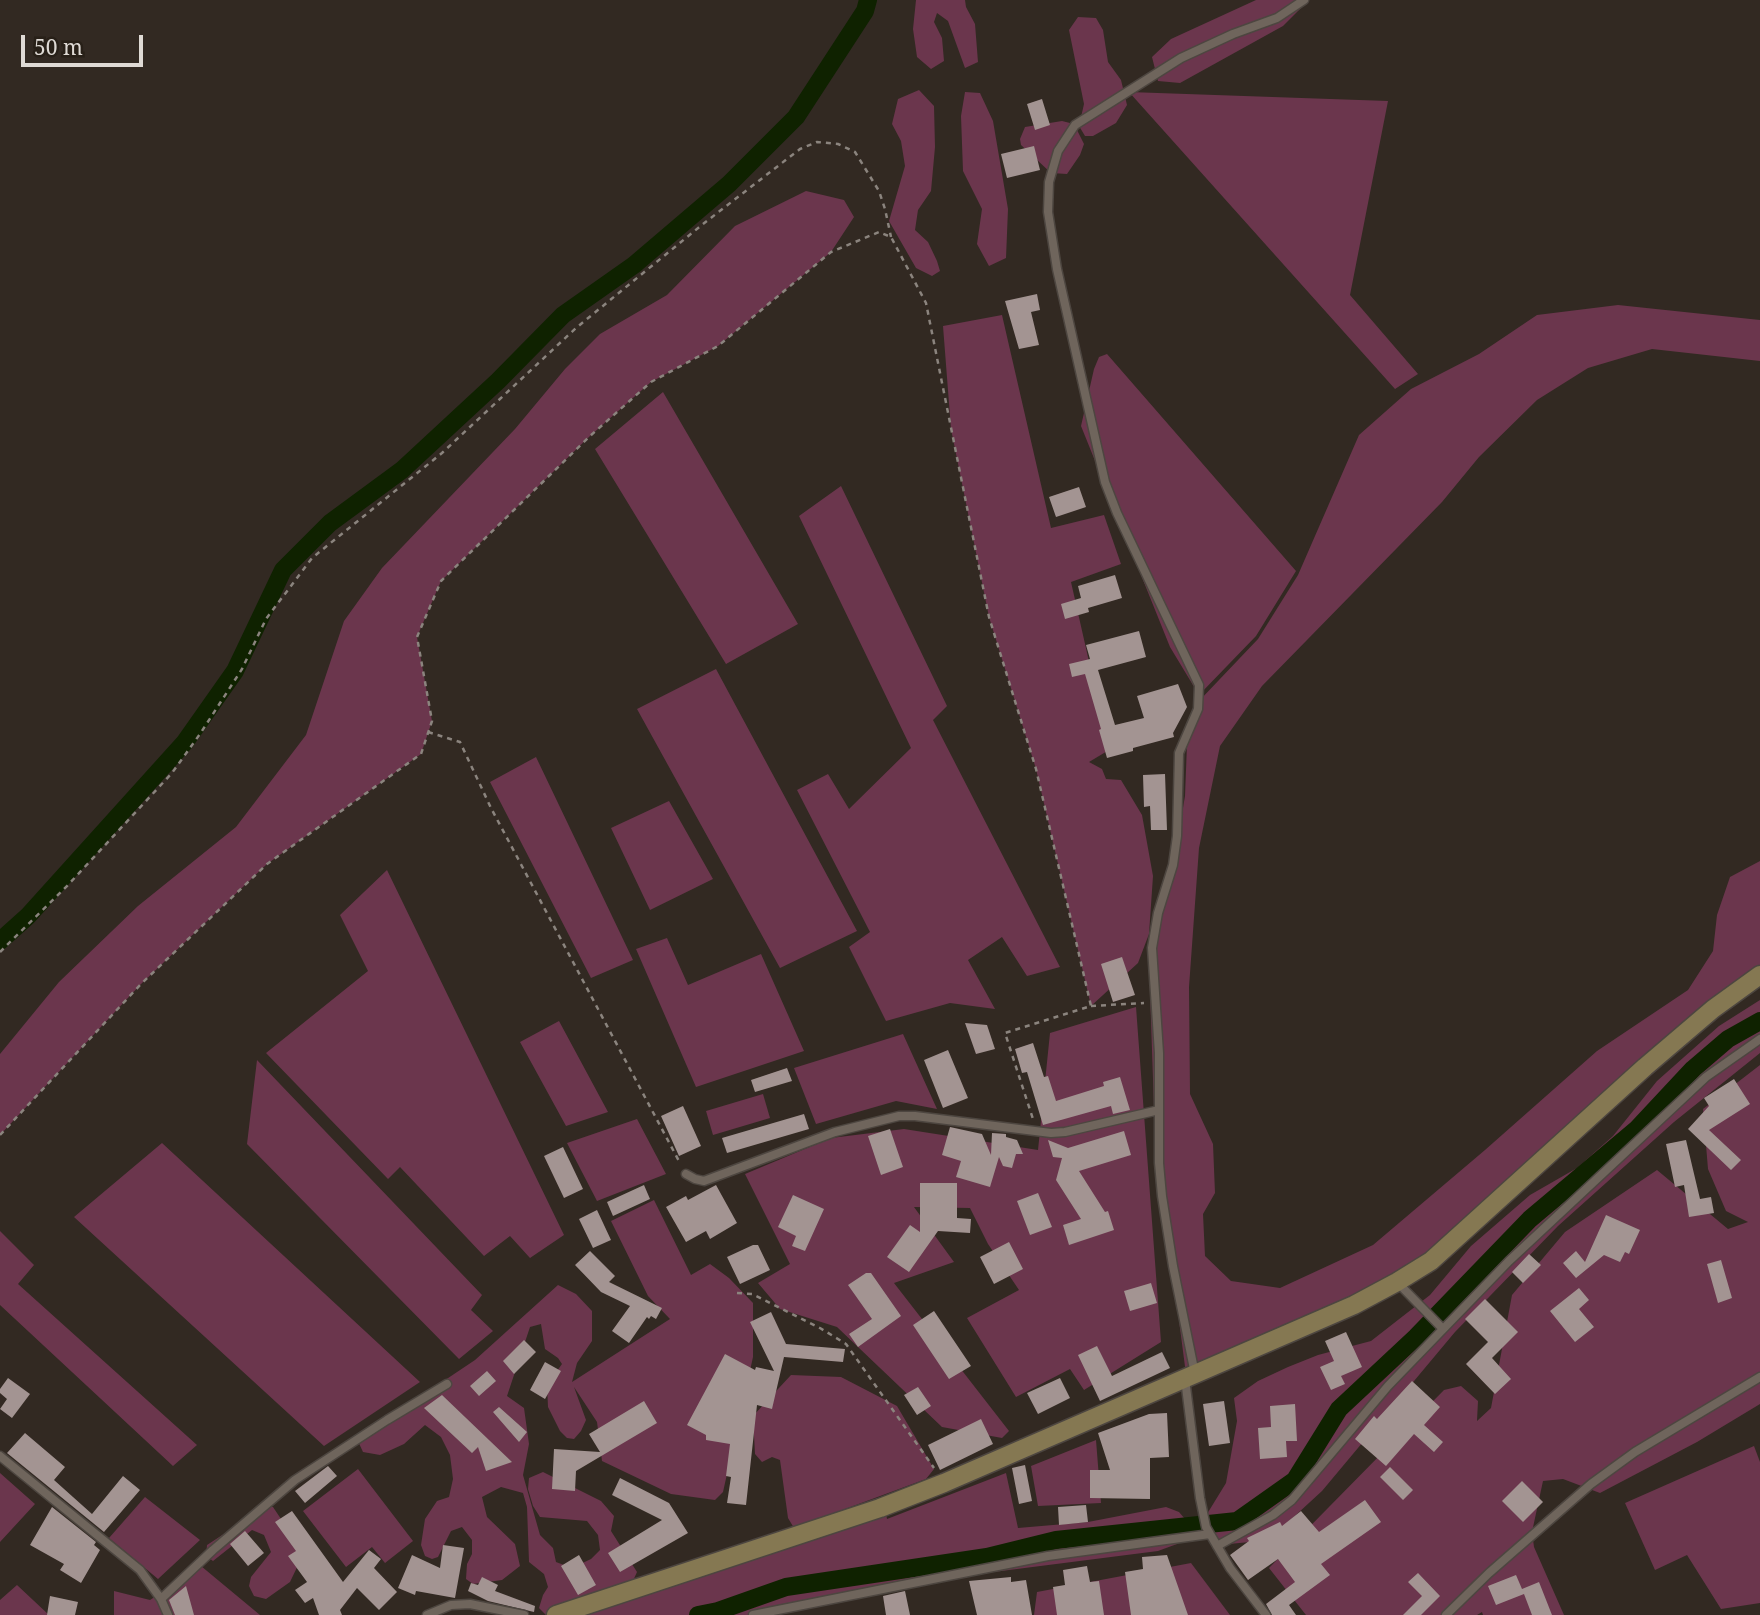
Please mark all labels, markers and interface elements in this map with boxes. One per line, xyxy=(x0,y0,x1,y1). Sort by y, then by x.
scale bar xyxy=(24,21,147,65)
text: 50 m xyxy=(34,33,83,61)

